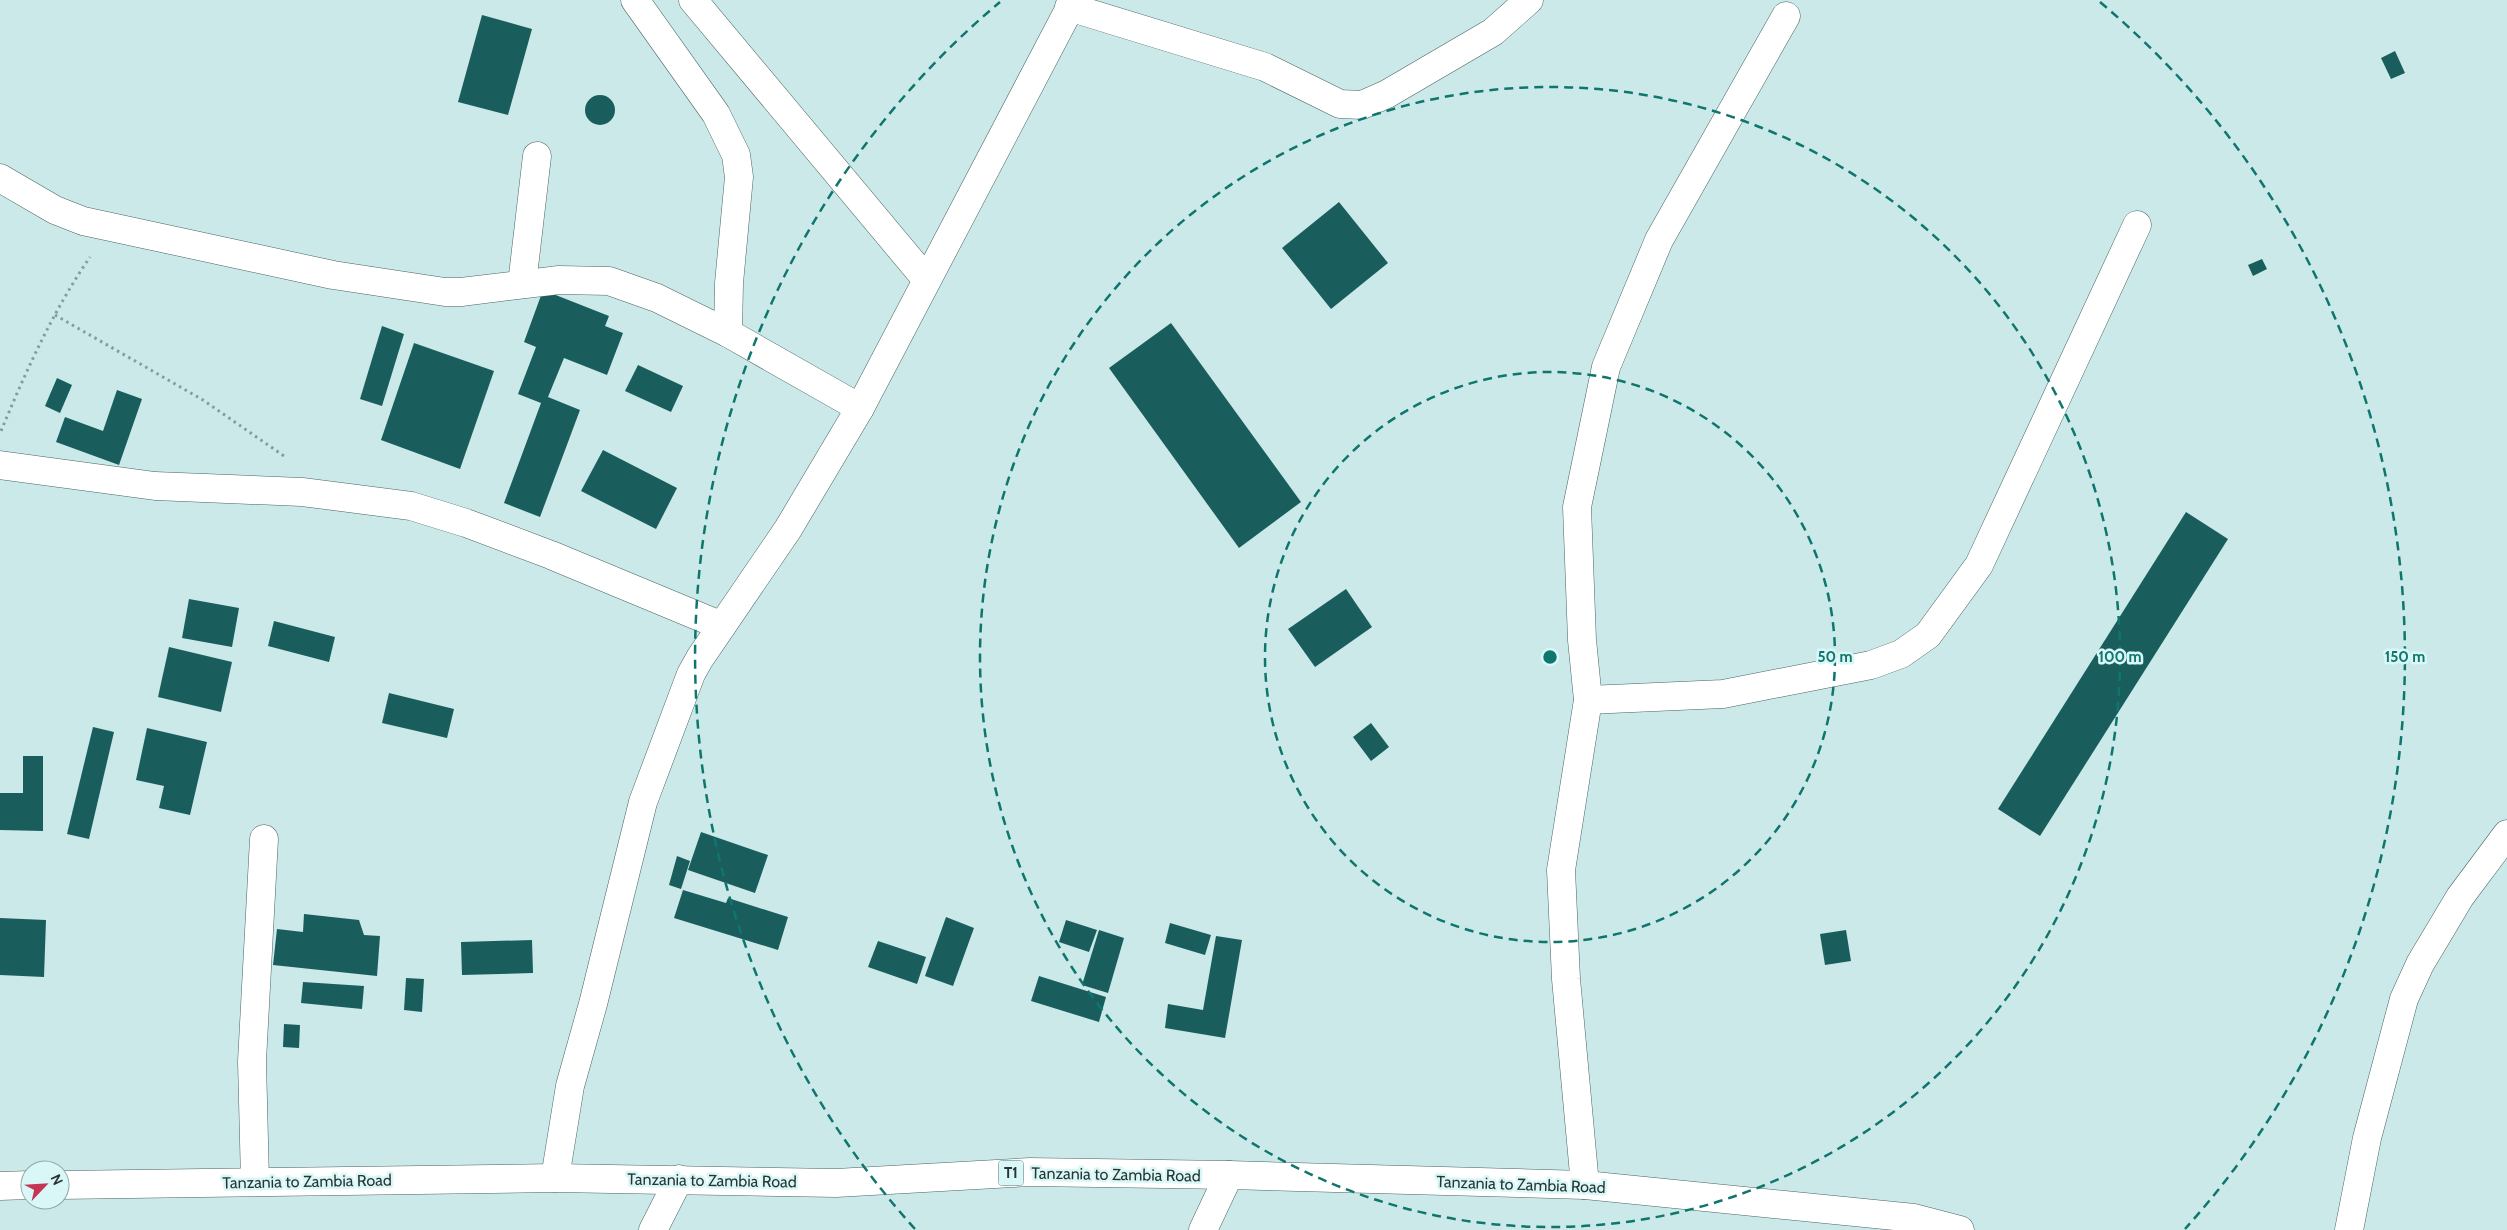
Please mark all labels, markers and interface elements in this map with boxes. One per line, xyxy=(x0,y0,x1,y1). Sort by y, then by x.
centre of rings xyxy=(1541,648,1559,666)
text: 50 m xyxy=(1817,648,1853,666)
text: 100 m xyxy=(2098,648,2142,666)
text: 150 m xyxy=(2385,648,2425,666)
north arrow xyxy=(20,1160,70,1210)
road number: T1 xyxy=(998,1160,1024,1186)
street label: Tanzania to Zambia Road xyxy=(1031,1164,1201,1185)
street label: Tanzania to Zambia Road xyxy=(627,1170,797,1191)
text: N xyxy=(47,1171,67,1188)
street label: Tanzania to Zambia Road xyxy=(222,1171,392,1192)
street label: Tanzania to Zambia Road xyxy=(1436,1172,1606,1197)

